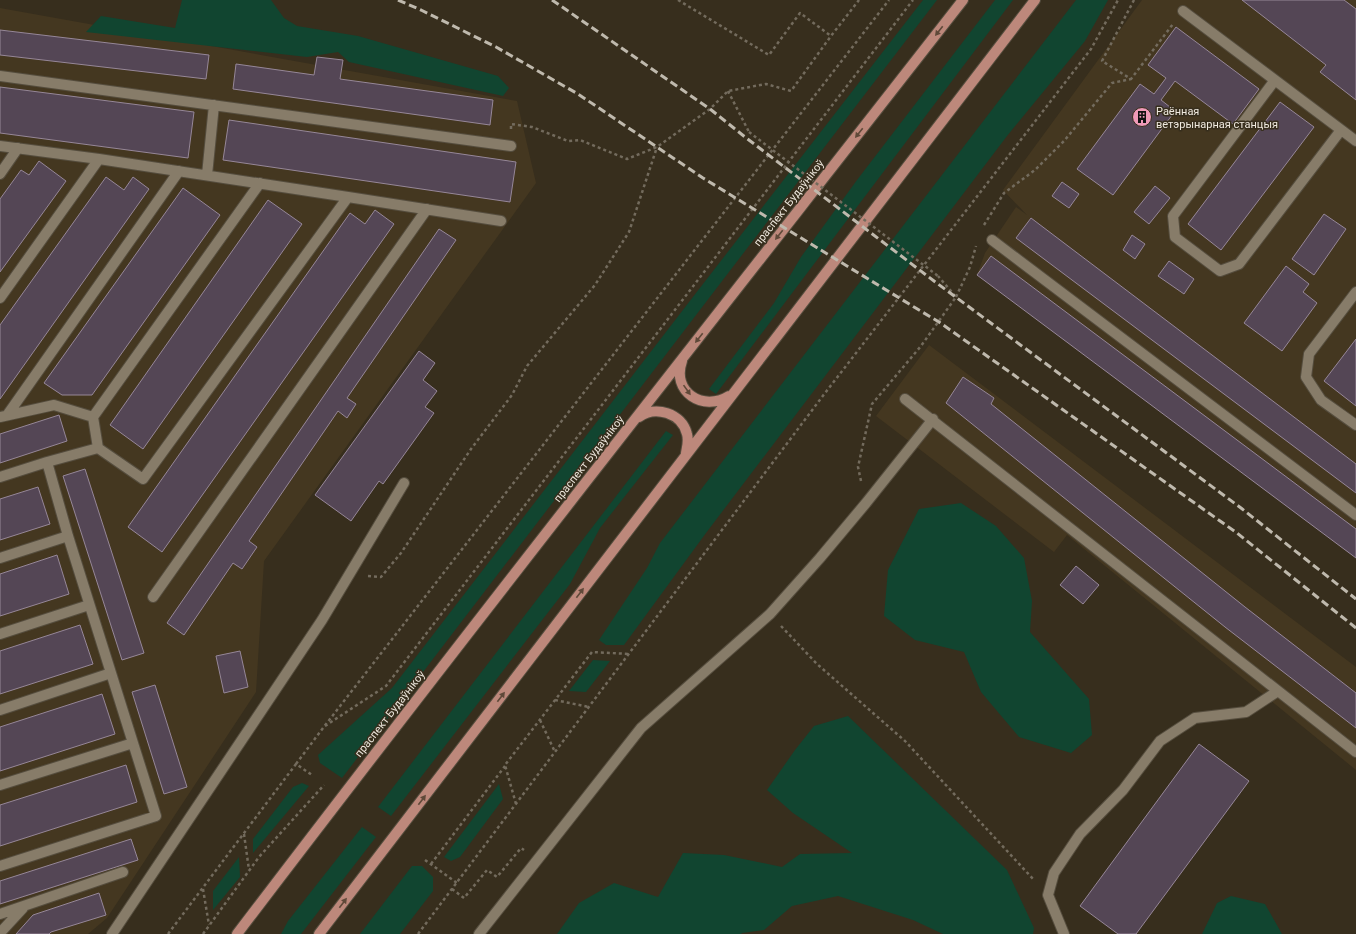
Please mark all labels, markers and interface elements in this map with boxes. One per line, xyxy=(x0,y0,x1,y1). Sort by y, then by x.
one-way arrow xyxy=(935,25,944,36)
place label: Раённая ветэрынарная станцыя xyxy=(1156,105,1278,131)
building icon: Раённая ветэрынарная станцыя xyxy=(1131,106,1153,128)
one-way arrow xyxy=(855,128,863,139)
street label: праспект Будаўнікоў xyxy=(751,157,827,249)
one-way arrow xyxy=(775,230,783,241)
one-way arrow xyxy=(695,332,703,343)
one-way arrow xyxy=(683,385,691,395)
street label: праспект Будаўнікоў xyxy=(551,413,627,505)
one-way arrow xyxy=(576,588,584,599)
street label: праспект Будаўнікоў xyxy=(352,668,428,760)
one-way arrow xyxy=(497,691,505,702)
one-way arrow xyxy=(418,794,426,805)
one-way arrow xyxy=(339,898,347,909)

